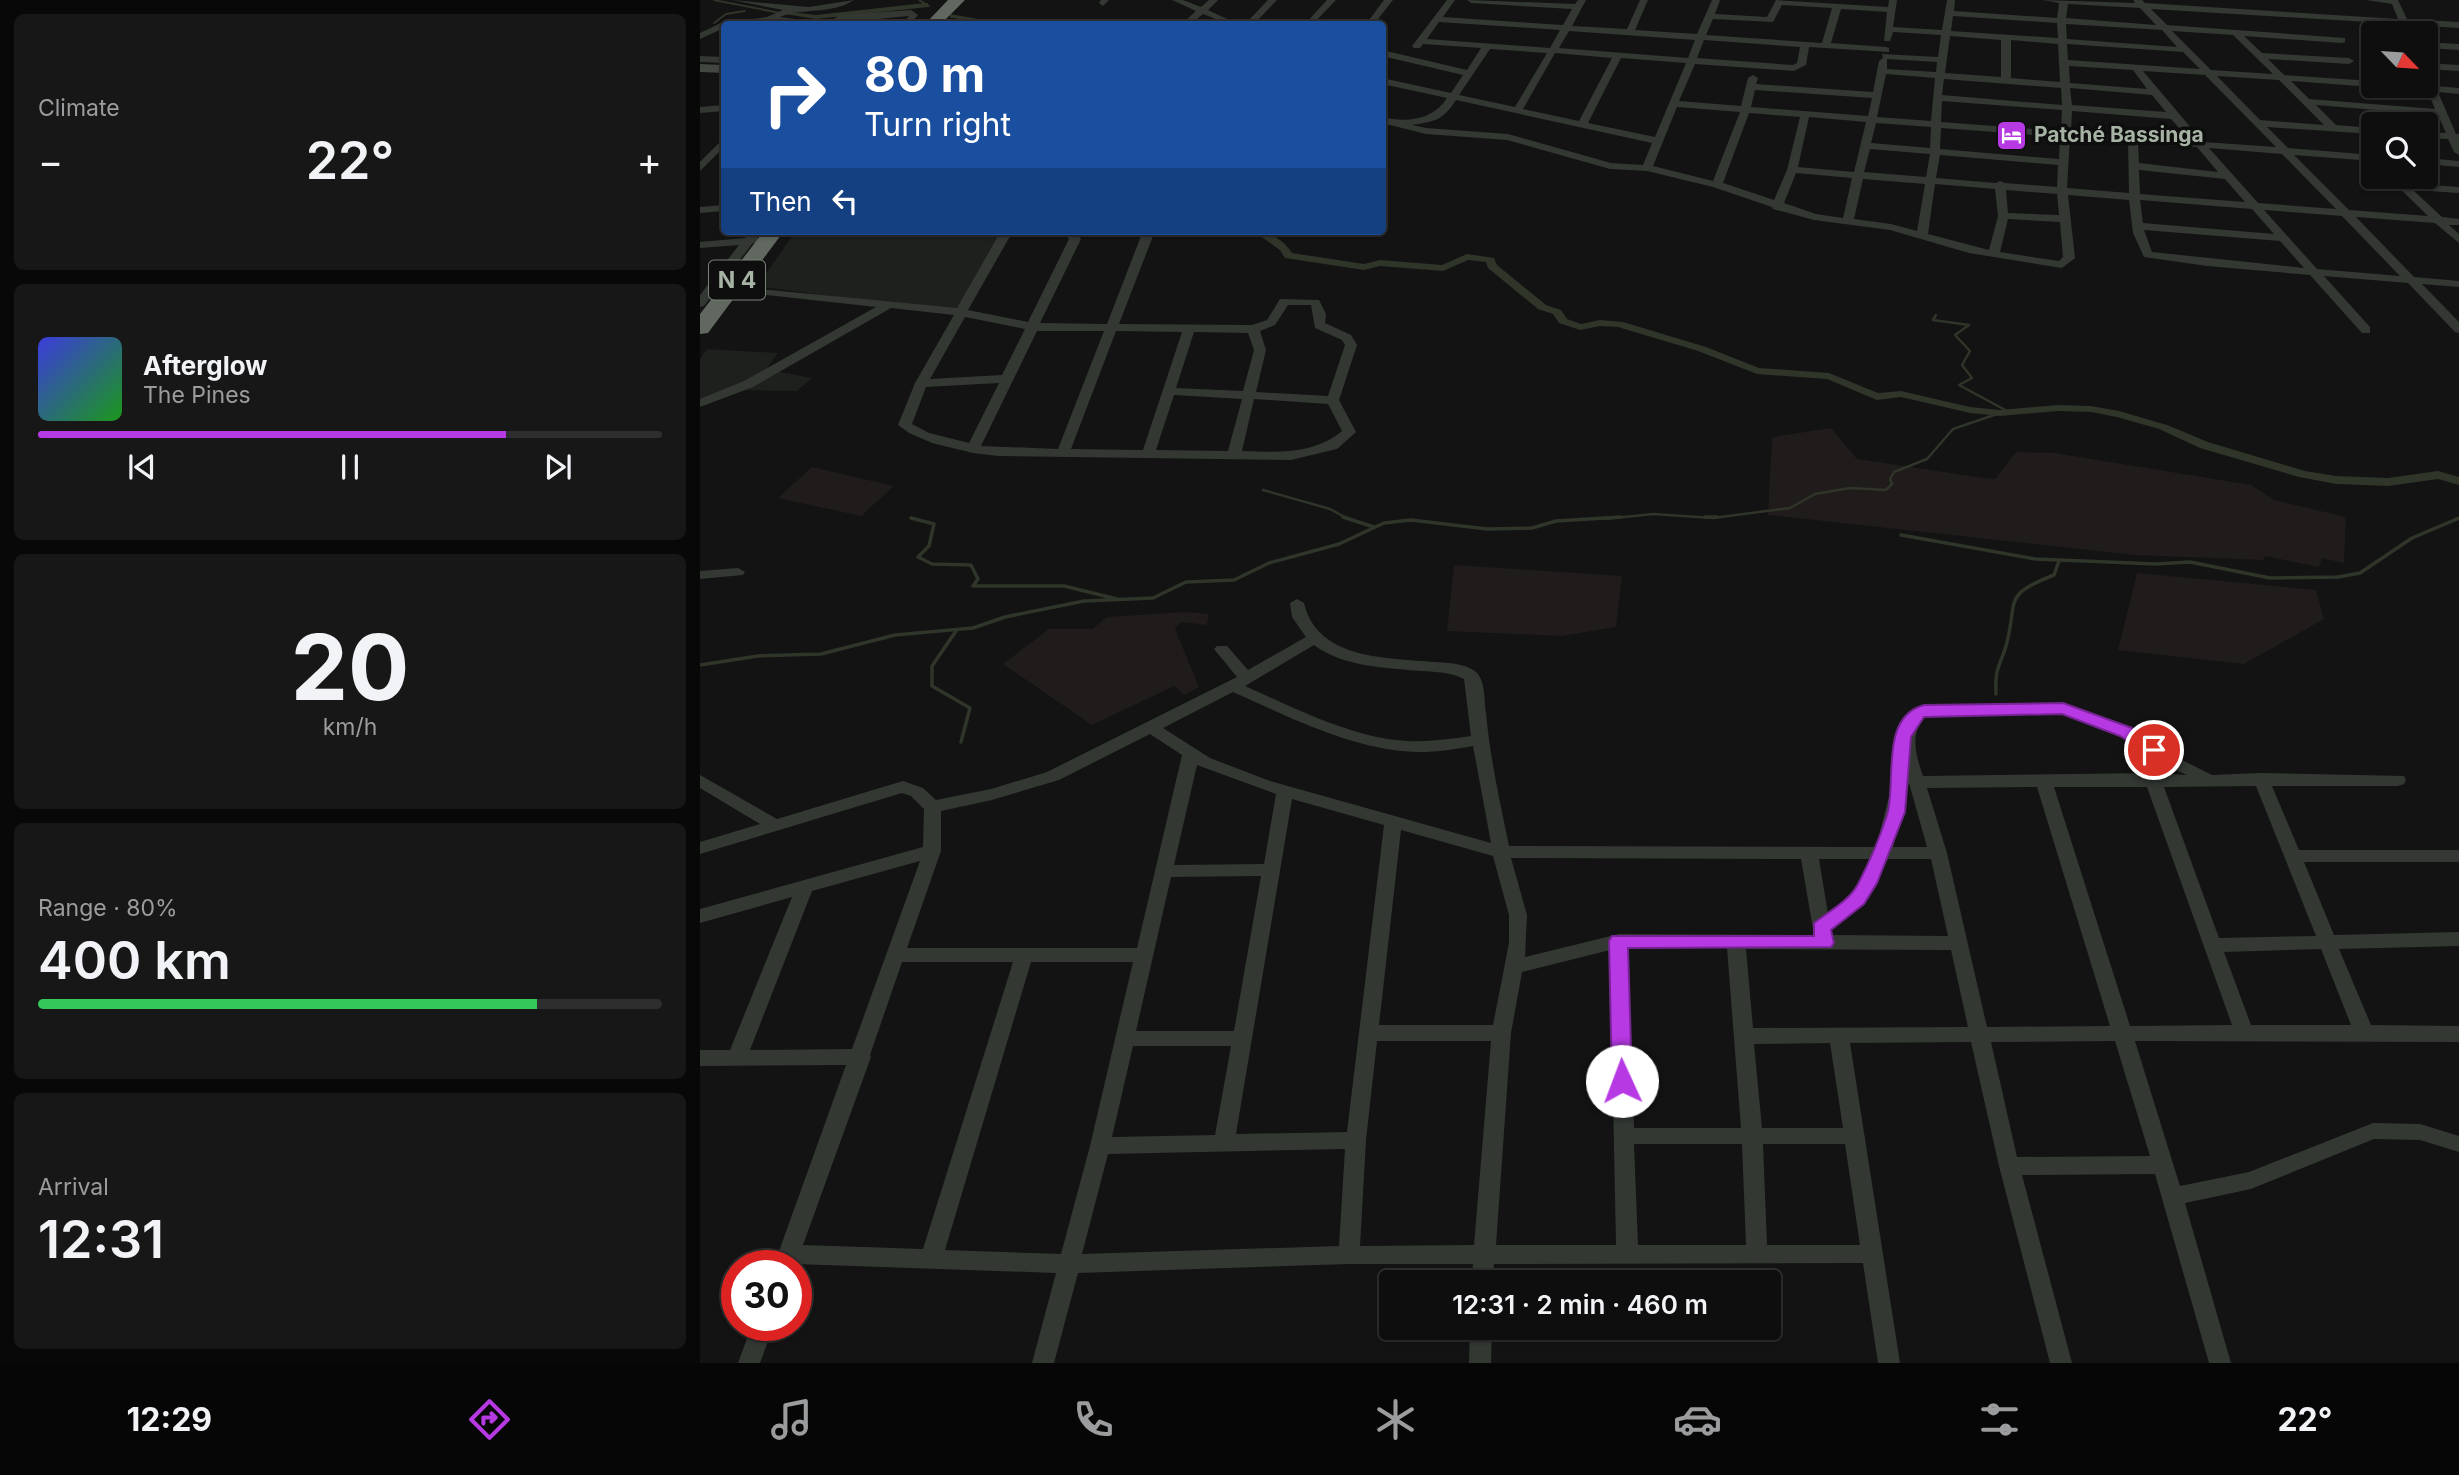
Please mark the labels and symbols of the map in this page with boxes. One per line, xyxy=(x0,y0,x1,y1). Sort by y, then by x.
north arrow xyxy=(2361,21,2438,98)
hotel icon: Patché Bassinga xyxy=(1994,118,2028,152)
place label: Patché Bassinga xyxy=(2034,122,2204,147)
road number: N 4 xyxy=(709,260,765,300)
pin xyxy=(2124,720,2184,780)
position arrow xyxy=(1585,1044,1659,1118)
speed limit sign: 30 xyxy=(721,1250,812,1341)

